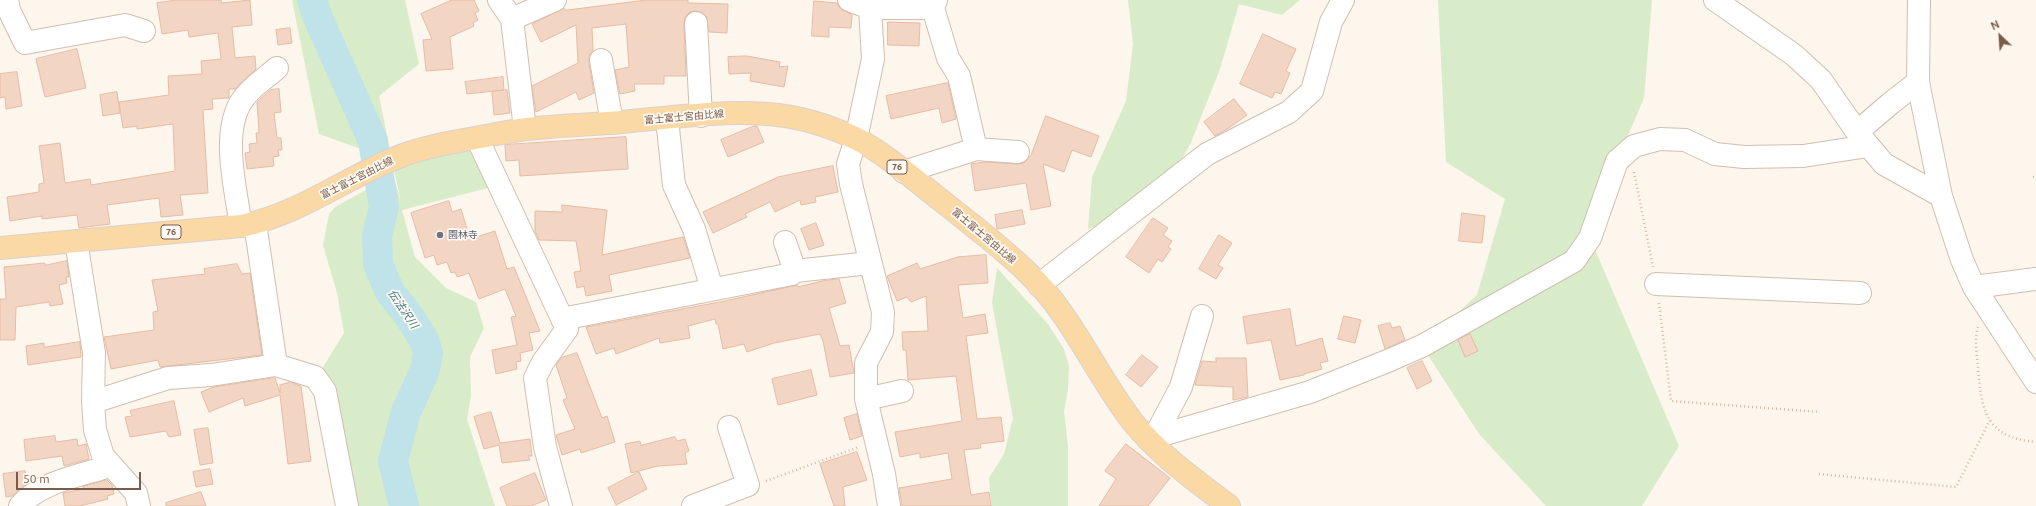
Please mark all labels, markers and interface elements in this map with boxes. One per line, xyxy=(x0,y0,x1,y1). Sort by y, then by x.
north arrow xyxy=(1980,16,2020,56)
text: N xyxy=(1989,18,2001,32)
street label: 富士富士宮由比線 xyxy=(644,108,724,126)
street label: 富士富士宮由比線 xyxy=(319,154,395,202)
road number: 76 xyxy=(887,160,907,174)
street label: 富士富士宮由比線 xyxy=(950,206,1018,266)
road number: 76 xyxy=(161,225,181,239)
place label: 園林寺 xyxy=(448,229,478,241)
marker: 園林寺 xyxy=(435,230,445,240)
water label: 伝法沢川 xyxy=(385,287,421,331)
scale bar xyxy=(18,464,143,490)
text: 50 m xyxy=(23,472,50,485)

